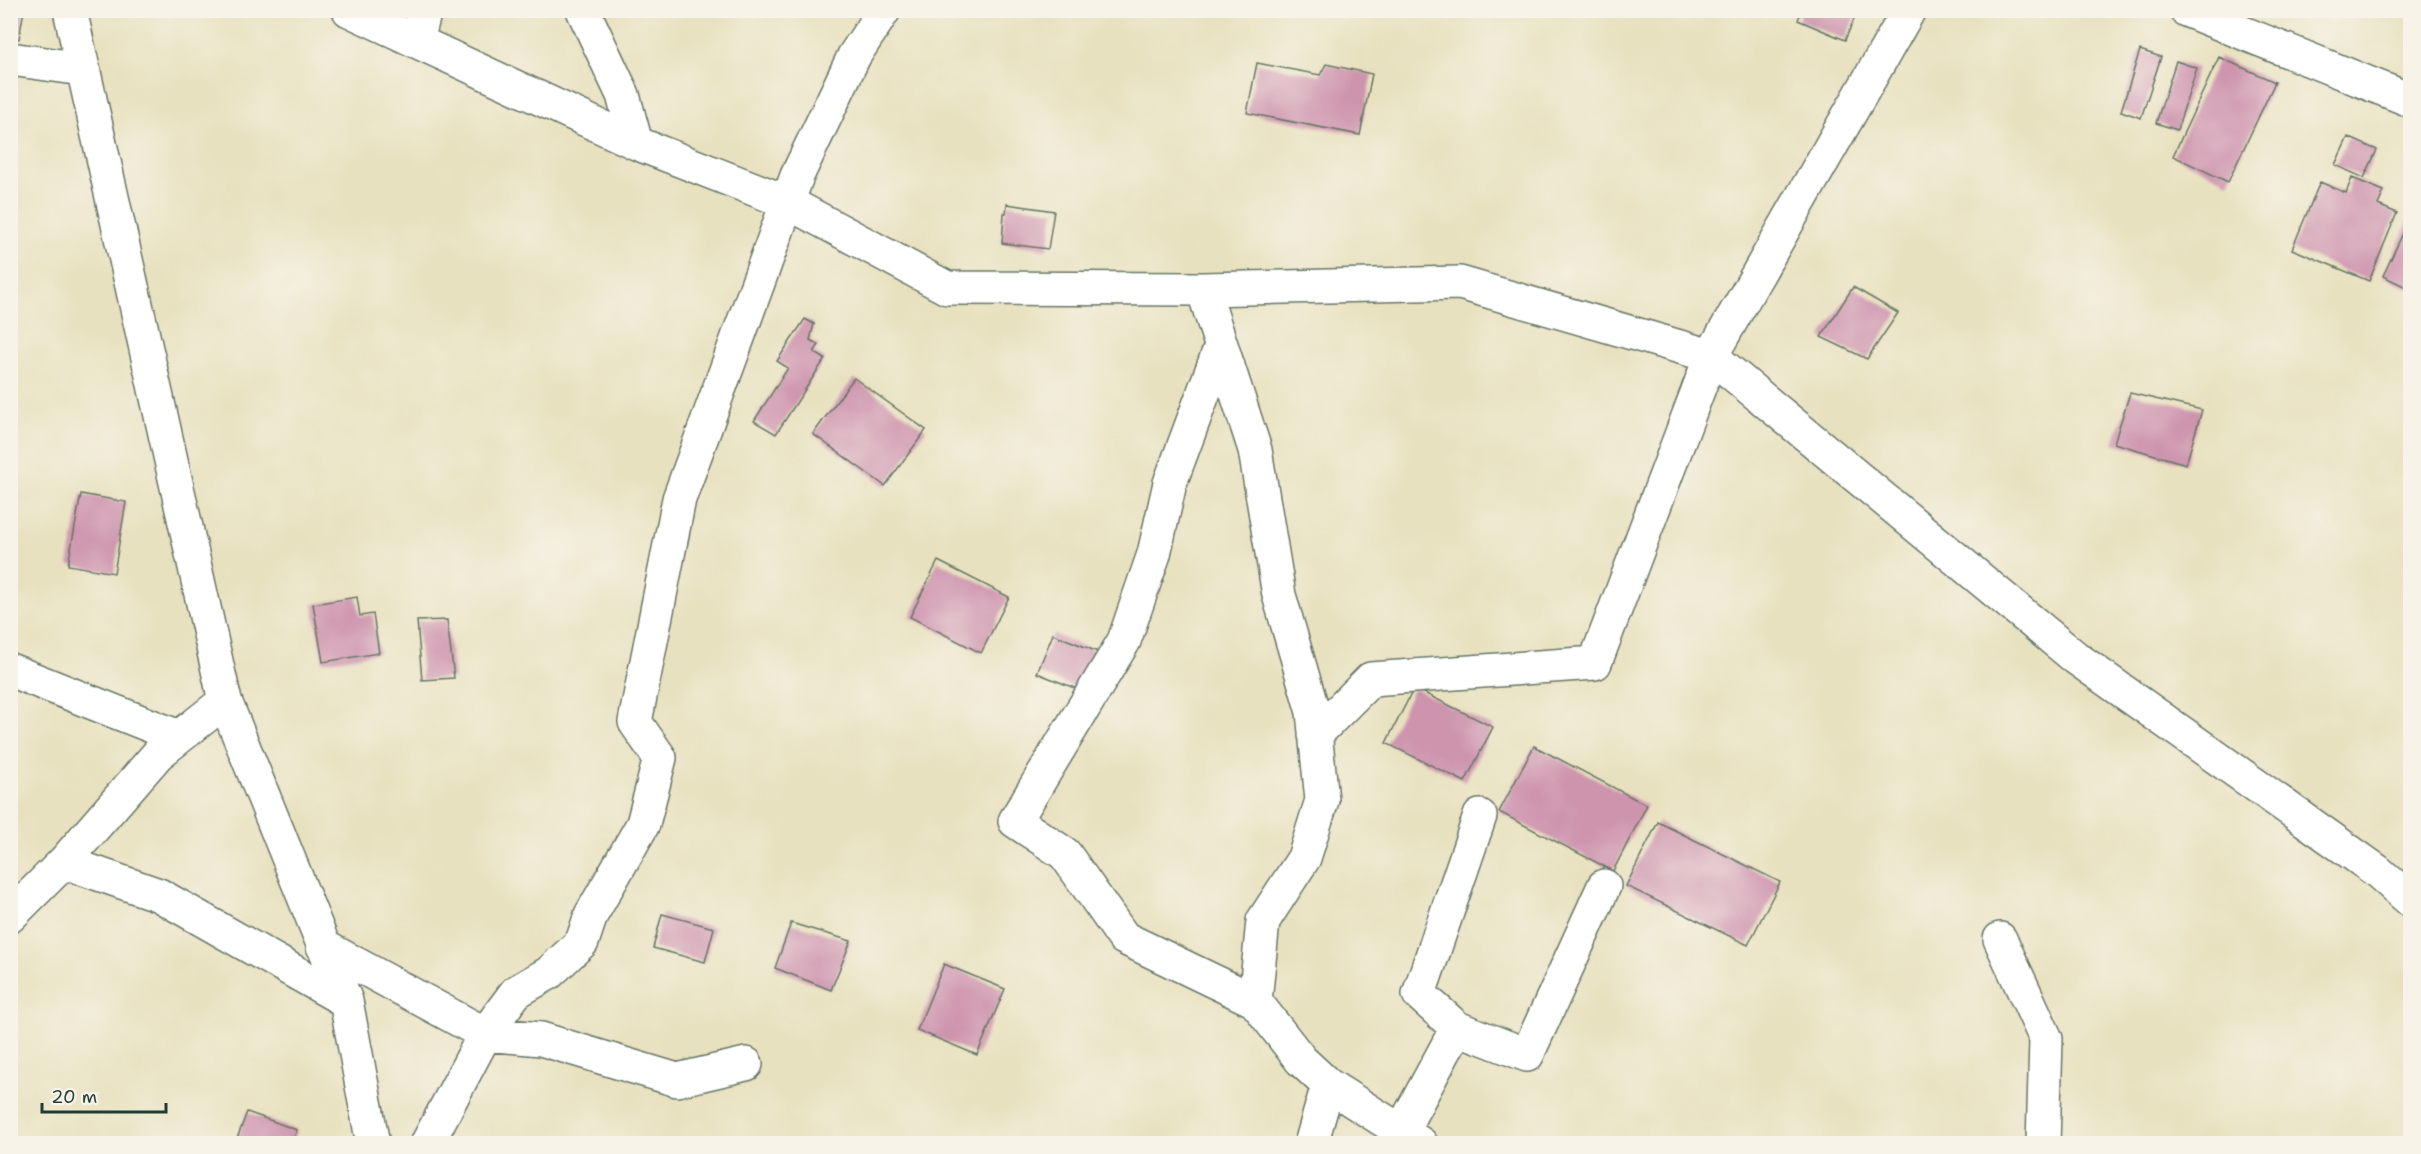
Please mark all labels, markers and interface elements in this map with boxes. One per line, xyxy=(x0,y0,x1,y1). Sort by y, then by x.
scale bar xyxy=(42,1076,166,1114)
text: 20 m xyxy=(51,1085,97,1109)

